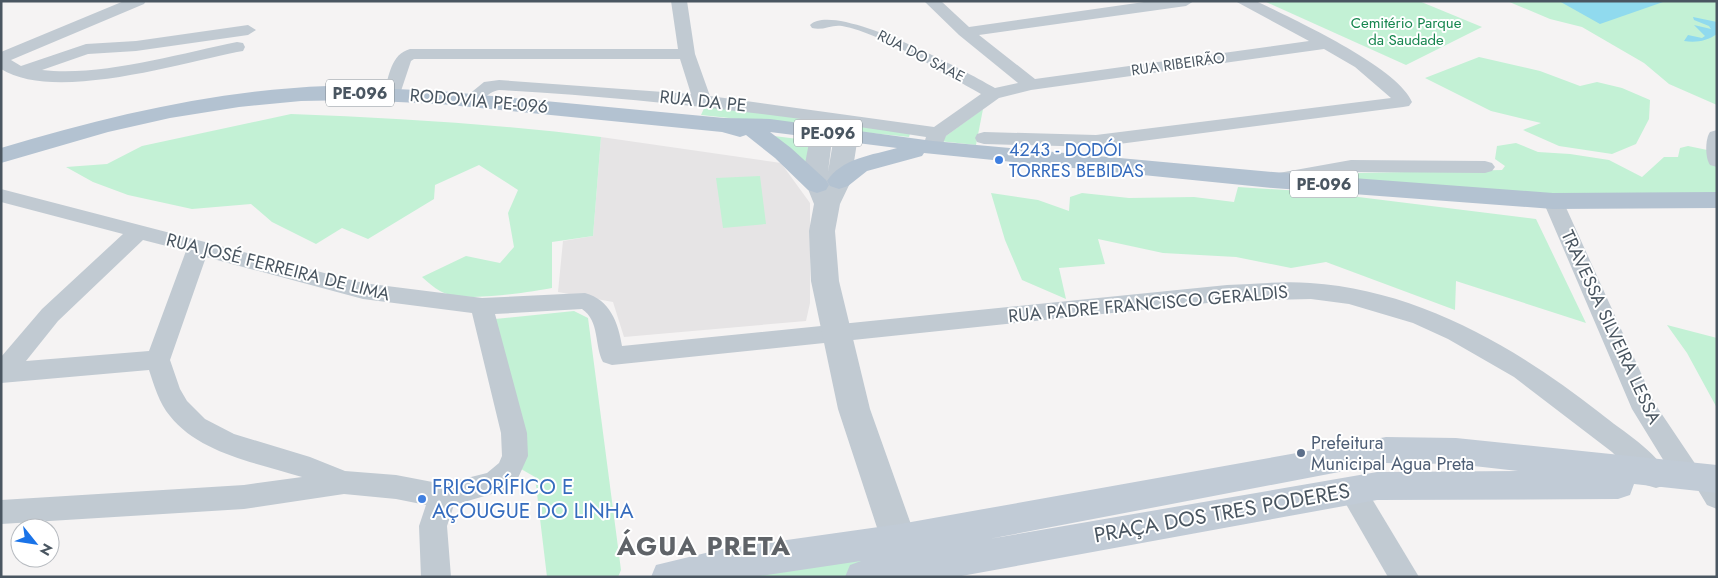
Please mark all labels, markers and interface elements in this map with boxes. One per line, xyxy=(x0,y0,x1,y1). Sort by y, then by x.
park label: Cemitério Parque da Saudade xyxy=(1351,12,1462,51)
street label: RUA DO SAAE xyxy=(873,25,969,87)
street label: RUA RIBEIRÃO xyxy=(1130,47,1226,81)
road number: PE-096 xyxy=(326,80,394,106)
street label: RODOVIA PE-096 xyxy=(409,82,549,120)
street label: RUA DA PE xyxy=(658,84,748,118)
road number: PE-096 xyxy=(794,120,862,146)
place label: 4243 - DODÓI TORRES BEBIDAS xyxy=(1009,137,1144,184)
marker: 4243 - DODÓI TORRES BEBIDAS xyxy=(993,154,1005,166)
road number: PE-096 xyxy=(1290,170,1358,198)
street label: TRAVESSA SILVEIRA LESSA xyxy=(1555,226,1667,428)
street label: RUA JOSÉ FERREIRA DE LIMA xyxy=(163,227,393,307)
street label: RUA PADRE FRANCISCO GERALDIS xyxy=(1007,279,1289,329)
place label: Prefeitura Municipal Agua Preta xyxy=(1311,430,1474,477)
marker: Prefeitura Municipal Agua Preta xyxy=(1295,447,1307,459)
place label: FRIGORÍFICO E AÇOUGUE DO LINHA xyxy=(432,472,634,526)
street label: PRAÇA DOS TRES PODERES xyxy=(1092,476,1352,550)
marker: FRIGORÍFICO E AÇOUGUE DO LINHA xyxy=(416,493,428,505)
north arrow xyxy=(10,518,60,568)
district label: ÁGUA PRETA xyxy=(616,527,791,565)
text: N xyxy=(35,540,58,559)

